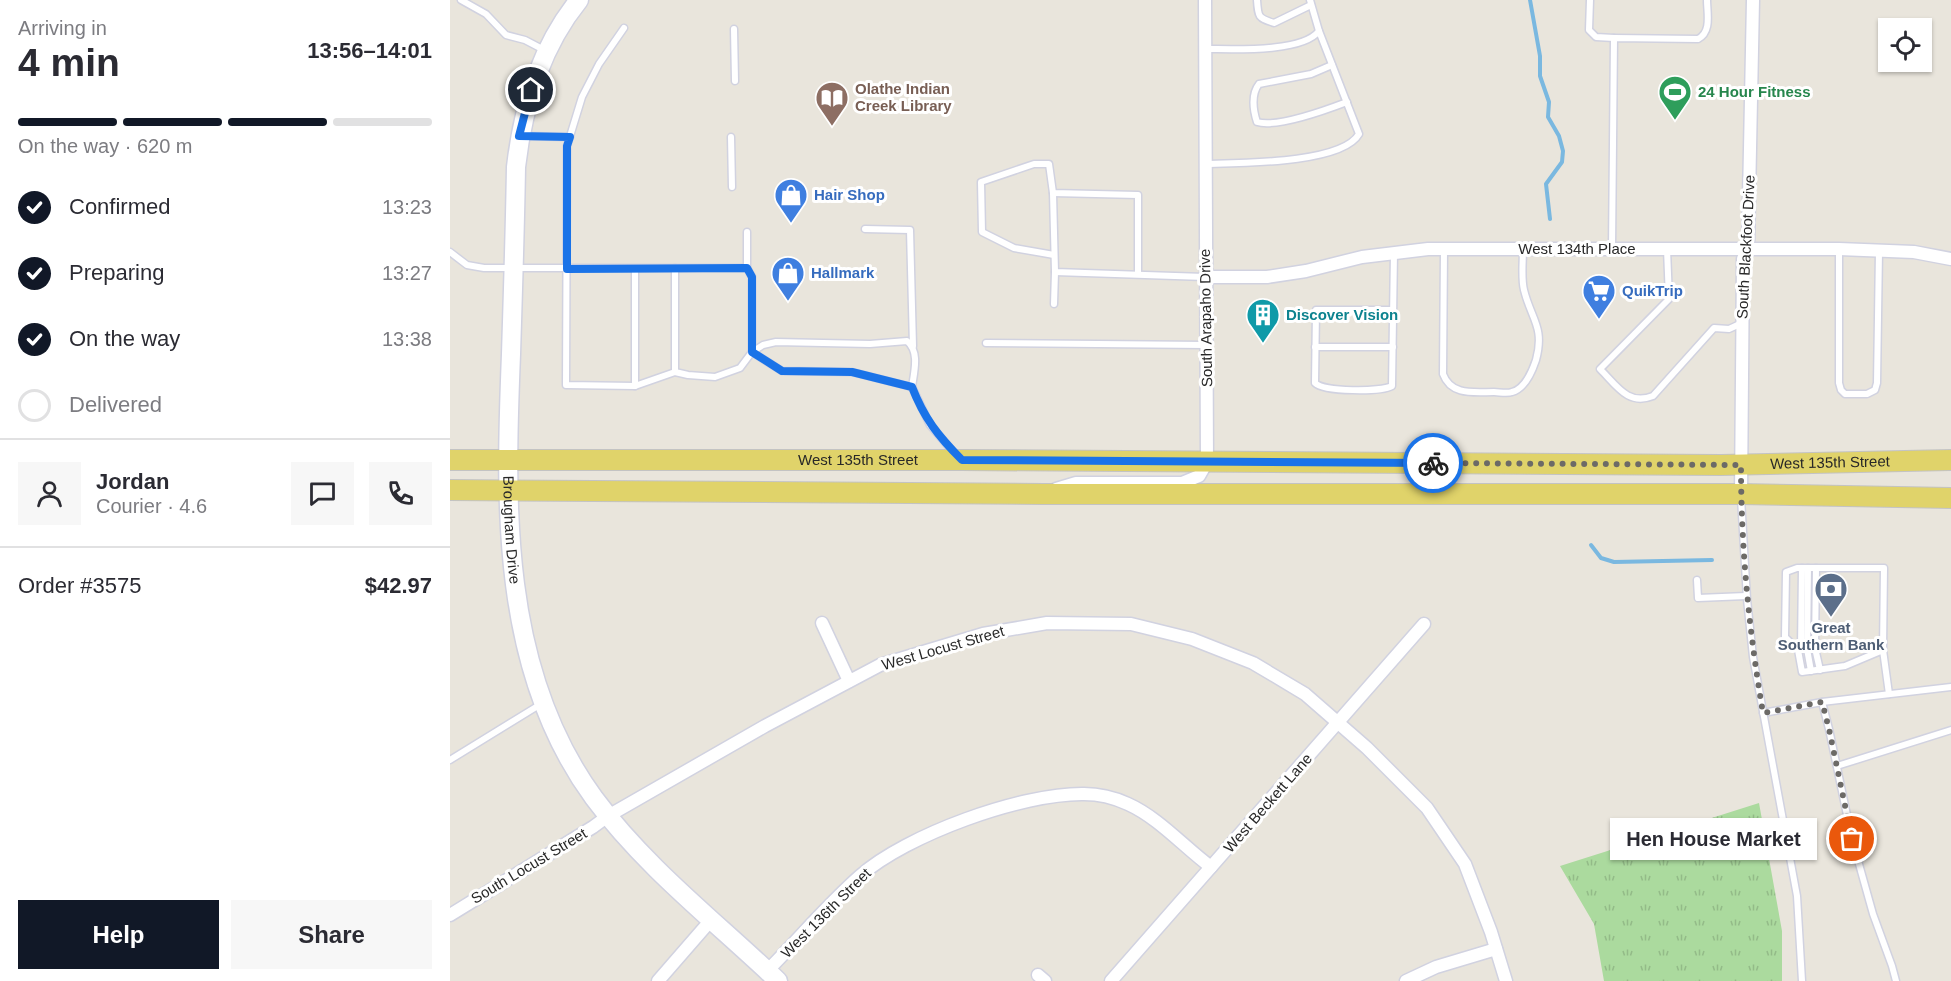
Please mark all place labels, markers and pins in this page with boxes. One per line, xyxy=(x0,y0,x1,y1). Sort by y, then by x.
pin xyxy=(505,64,556,115)
sports icon: 24 Hour Fitness xyxy=(1657,74,1693,121)
library icon: Olathe Indian Creek Library xyxy=(814,80,850,127)
place label: Olathe Indian Creek Library xyxy=(855,80,952,114)
place label: 24 Hour Fitness xyxy=(1698,83,1811,100)
shop icon: Hair Shop xyxy=(773,177,809,224)
place label: Hair Shop xyxy=(814,186,885,203)
shop icon: Hallmark xyxy=(770,255,806,302)
place label: Hallmark xyxy=(811,264,875,281)
supermarket icon: QuikTrip xyxy=(1581,273,1617,320)
place label: QuikTrip xyxy=(1622,282,1683,299)
building icon: Discover Vision xyxy=(1245,297,1281,344)
place label: Discover Vision xyxy=(1286,306,1398,323)
bank icon: Great Southern Bank xyxy=(1813,571,1849,618)
place label: Great Southern Bank xyxy=(1778,619,1885,653)
pin xyxy=(1826,813,1877,864)
callout: Hen House Market xyxy=(1609,818,1816,860)

